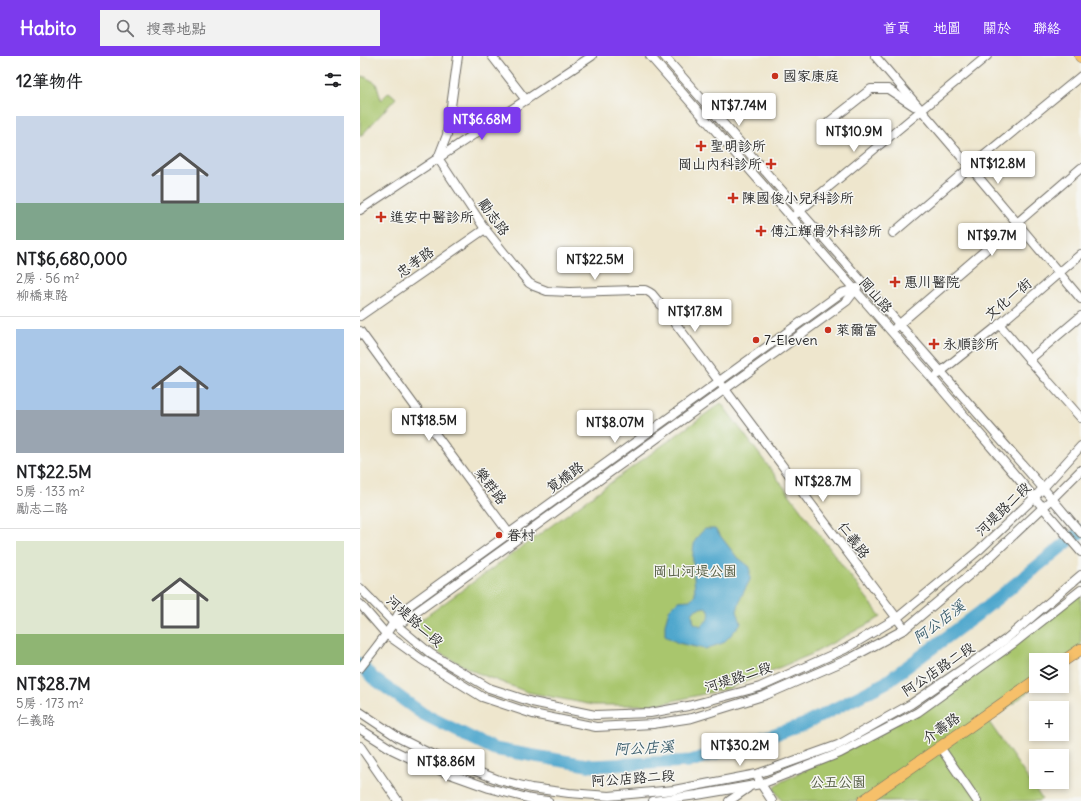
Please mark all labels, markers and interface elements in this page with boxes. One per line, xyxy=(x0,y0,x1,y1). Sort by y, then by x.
search box xyxy=(100,10,380,46)
text: Habito xyxy=(20,16,76,40)
icon: search xyxy=(114,17,136,39)
text: 搜尋地點 xyxy=(146,19,206,38)
text: 首頁 xyxy=(883,19,911,37)
text: 地圖 xyxy=(933,19,961,37)
text: 關於 xyxy=(983,19,1011,37)
text: 聯絡 xyxy=(1033,19,1061,37)
place label: 國家康庭 xyxy=(783,67,839,85)
icon: filters xyxy=(322,69,344,91)
text: 12筆物件 xyxy=(16,70,83,92)
marker: 國家康庭 xyxy=(770,71,780,81)
pin: NT$7.74M xyxy=(698,93,780,127)
text: NT$7.74M xyxy=(711,97,767,114)
pin: NT$6.68M xyxy=(441,107,523,141)
text: NT$6.68M xyxy=(453,111,511,128)
pin: NT$10.9M xyxy=(813,119,895,153)
text: NT$10.9M xyxy=(825,123,883,140)
place label: 聖明診所 xyxy=(710,137,766,155)
marker: 聖明診所 xyxy=(695,140,707,152)
icon: home xyxy=(144,142,216,214)
pin: NT$12.8M xyxy=(957,151,1039,185)
place label: 岡山內科診所 xyxy=(678,155,762,173)
text: NT$12.8M xyxy=(970,155,1026,172)
marker: 岡山內科診所 xyxy=(765,158,777,170)
place label: 陳國俊小兒科診所 xyxy=(742,189,854,207)
marker: 陳國俊小兒科診所 xyxy=(727,192,739,204)
street label: 勵志路 xyxy=(474,195,514,239)
place label: 進安中醫診所 xyxy=(390,208,474,226)
marker: 進安中醫診所 xyxy=(375,211,387,223)
place label: 傅江輝骨外科診所 xyxy=(770,222,882,240)
pin: NT$9.7M xyxy=(955,223,1029,257)
marker: 傅江輝骨外科診所 xyxy=(755,225,767,237)
text: NT$9.7M xyxy=(967,227,1017,244)
street label: 忠孝路 xyxy=(393,243,437,281)
pin: NT$22.5M xyxy=(554,247,636,281)
text: NT$6,680,000 xyxy=(16,248,127,270)
text: NT$22.5M xyxy=(566,251,624,268)
text: 2房 · 56 m² xyxy=(16,270,80,287)
street label: 岡山路 xyxy=(855,273,897,317)
place label: 惠川醫院 xyxy=(904,273,960,291)
street label: 文化一街 xyxy=(981,274,1035,324)
marker: 惠川醫院 xyxy=(889,276,901,288)
text: 柳橋東路 xyxy=(16,287,68,304)
pin: NT$17.8M xyxy=(654,299,736,333)
text: NT$17.8M xyxy=(667,303,723,320)
place label: 萊爾富 xyxy=(836,321,878,339)
marker: 萊爾富 xyxy=(823,325,833,335)
place label: 7-Eleven xyxy=(764,331,818,349)
marker: 7-Eleven xyxy=(751,335,761,345)
place label: 永順診所 xyxy=(943,335,999,353)
marker: 永順診所 xyxy=(928,338,940,350)
icon: home xyxy=(144,355,216,427)
pin: NT$18.5M xyxy=(388,408,470,442)
pin: NT$8.07M xyxy=(574,410,656,444)
text: NT$18.5M xyxy=(401,412,457,429)
text: NT$8.07M xyxy=(586,414,644,431)
street label: 筧橋路 xyxy=(543,457,587,497)
text: NT$22.5M xyxy=(16,461,92,483)
street label: 樂群路 xyxy=(471,464,511,508)
pin: NT$28.7M xyxy=(782,469,864,503)
text: NT$28.7M xyxy=(794,473,852,490)
street label: 河堤路二段 xyxy=(972,478,1034,540)
text: 5房 · 133 m² xyxy=(16,483,85,500)
text: 勵志二路 xyxy=(16,500,68,517)
street label: 仁義路 xyxy=(834,518,874,562)
place label: 眷村 xyxy=(507,526,535,544)
marker: 眷村 xyxy=(494,530,504,540)
park label: 岡山河堤公園 xyxy=(653,562,737,580)
icon: home xyxy=(144,567,216,639)
street label: 河堤路二段 xyxy=(383,591,447,651)
water label: 阿公店溪 xyxy=(909,595,969,647)
street label: 阿公店路二段 xyxy=(898,638,978,700)
map controls xyxy=(1029,653,1069,789)
button: layers xyxy=(1029,653,1069,693)
street label: 河堤路二段 xyxy=(702,658,774,696)
text: NT$28.7M xyxy=(16,673,91,695)
text: 5房 · 173 m² xyxy=(16,695,84,712)
button: + xyxy=(1029,701,1069,741)
street label: 介壽路 xyxy=(919,709,963,747)
text: 仁義路 xyxy=(16,712,55,729)
pin: NT$30.2M xyxy=(699,733,781,767)
water label: 阿公店溪 xyxy=(614,736,675,759)
text: NT$30.2M xyxy=(710,737,770,754)
pin: NT$8.86M xyxy=(405,749,487,783)
button: − xyxy=(1029,749,1069,789)
text: NT$8.86M xyxy=(417,753,475,770)
street label: 阿公店路二段 xyxy=(590,766,676,790)
park label: 公五公園 xyxy=(810,773,866,791)

